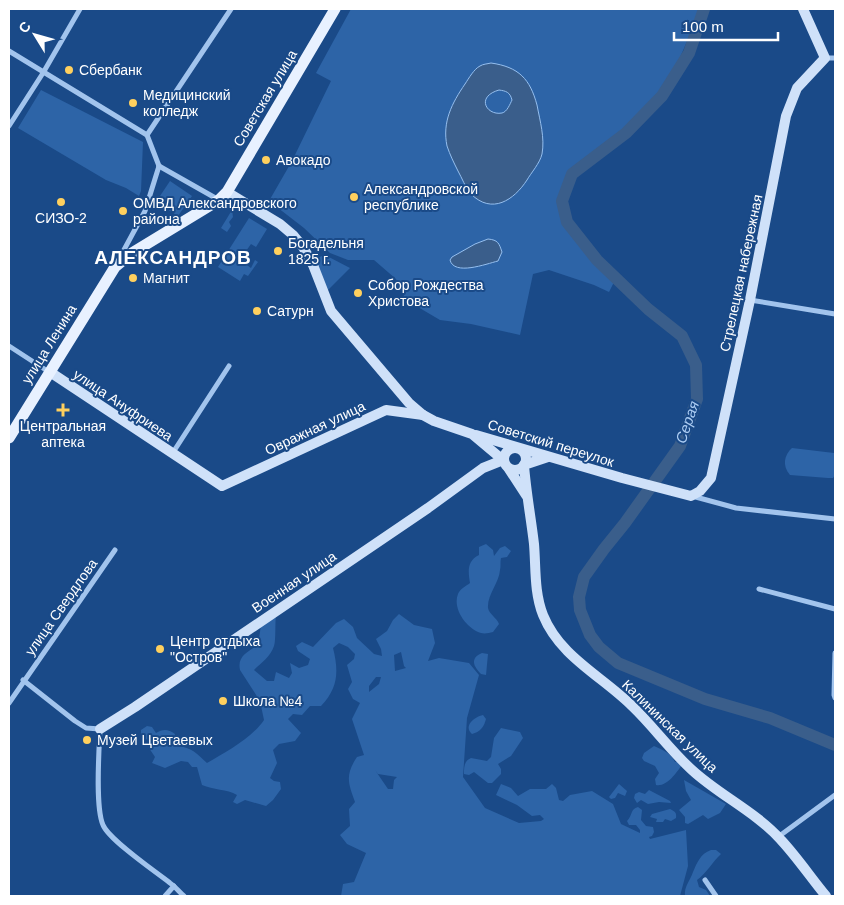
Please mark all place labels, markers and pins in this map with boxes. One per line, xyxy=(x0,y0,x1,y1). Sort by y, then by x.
place label: Сбербанк xyxy=(79,62,143,78)
marker: Сбербанк xyxy=(63,64,75,76)
place label: Медицинский колледж xyxy=(143,87,231,119)
marker: Медицинский колледж xyxy=(127,97,139,109)
place label: Авокадо xyxy=(276,152,331,168)
marker: Авокадо xyxy=(260,154,272,166)
place label: Александровской республике xyxy=(364,181,478,213)
marker: Александровской республике xyxy=(348,191,360,203)
place label: ОМВД Александровского района xyxy=(133,195,297,227)
marker: СИЗО-2 xyxy=(55,196,67,208)
marker: ОМВД Александровского района xyxy=(117,205,129,217)
place label: СИЗО-2 xyxy=(35,210,87,226)
place label: Богадельня 1825 г. xyxy=(288,235,364,267)
marker: Богадельня 1825 г. xyxy=(272,245,284,257)
place label: Магнит xyxy=(143,270,190,286)
marker: Магнит xyxy=(127,272,139,284)
place label: Собор Рождества Христова xyxy=(368,277,484,309)
marker: Собор Рождества Христова xyxy=(352,287,364,299)
place label: Сатурн xyxy=(267,303,314,319)
marker: Сатурн xyxy=(251,305,263,317)
marker: Центральная аптека xyxy=(57,404,69,416)
place label: Центральная аптека xyxy=(20,418,106,450)
place label: Центр отдыха "Остров" xyxy=(170,633,260,665)
marker: Центр отдыха "Остров" xyxy=(154,643,166,655)
place label: Школа №4 xyxy=(233,693,302,709)
marker: Школа №4 xyxy=(217,695,229,707)
place label: Музей Цветаевых xyxy=(97,732,213,748)
marker: Музей Цветаевых xyxy=(81,734,93,746)

